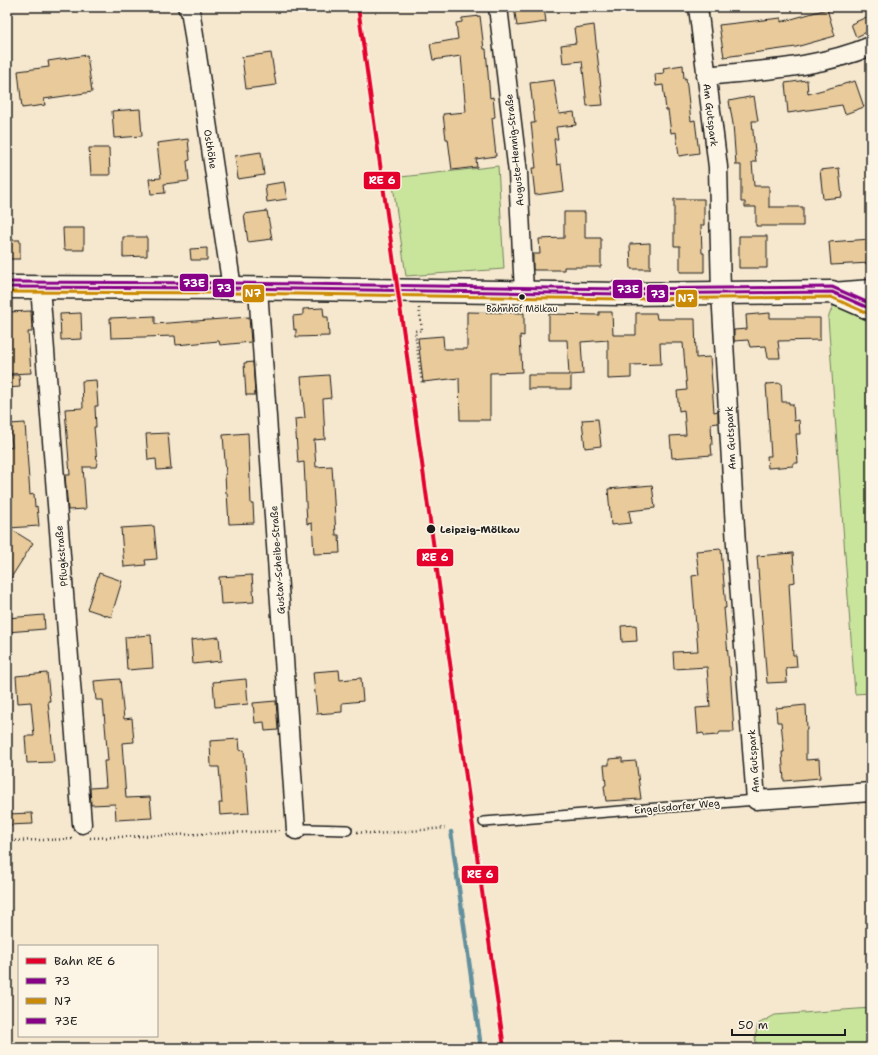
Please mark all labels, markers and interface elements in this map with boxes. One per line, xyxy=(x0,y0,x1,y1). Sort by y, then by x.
street label: Am Gutspark xyxy=(700,83,721,148)
street label: Auguste-Hennig-Straße xyxy=(502,93,527,207)
street label: Osthöhe xyxy=(201,128,220,170)
line badge: RE 6 xyxy=(363,171,401,190)
text: RE 6 xyxy=(369,173,396,188)
line badge: 73E xyxy=(179,273,209,292)
text: 73E xyxy=(183,276,205,291)
line badge: 73 xyxy=(212,278,235,298)
line badge: 73E xyxy=(612,279,643,299)
text: 73 xyxy=(217,281,232,296)
text: 73E xyxy=(617,282,639,297)
line badge: N7 xyxy=(242,284,265,303)
line badge: 73 xyxy=(646,284,669,303)
text: N7 xyxy=(245,286,261,301)
text: 73 xyxy=(651,287,666,302)
line badge: N7 xyxy=(675,289,698,308)
text: N7 xyxy=(678,291,694,306)
marker: Bahnhof Mölkau xyxy=(517,292,527,302)
place label: Bahnhof Mölkau xyxy=(486,303,558,315)
street label: Am Gutspark xyxy=(722,406,739,470)
street label: Gustav-Scheibe-Straße xyxy=(267,505,288,615)
marker: Leipzig-Mölkau xyxy=(425,523,437,535)
place label: Leipzig-Mölkau xyxy=(440,523,520,536)
street label: Pflugkstraße xyxy=(52,525,71,587)
line badge: RE 6 xyxy=(416,548,454,567)
text: RE 6 xyxy=(422,550,449,565)
street label: Am Gutspark xyxy=(745,729,762,793)
street label: Engelsdorfer Weg xyxy=(634,796,720,817)
line badge: RE 6 xyxy=(461,865,499,884)
text: RE 6 xyxy=(467,867,494,882)
legend xyxy=(18,945,158,1037)
text: Bahn RE 6 xyxy=(54,953,115,969)
text: 73 xyxy=(54,973,70,989)
text: N7 xyxy=(54,993,71,1009)
scale bar xyxy=(732,1011,845,1037)
text: 73E xyxy=(54,1013,77,1029)
text: 50 m xyxy=(738,1017,768,1033)

